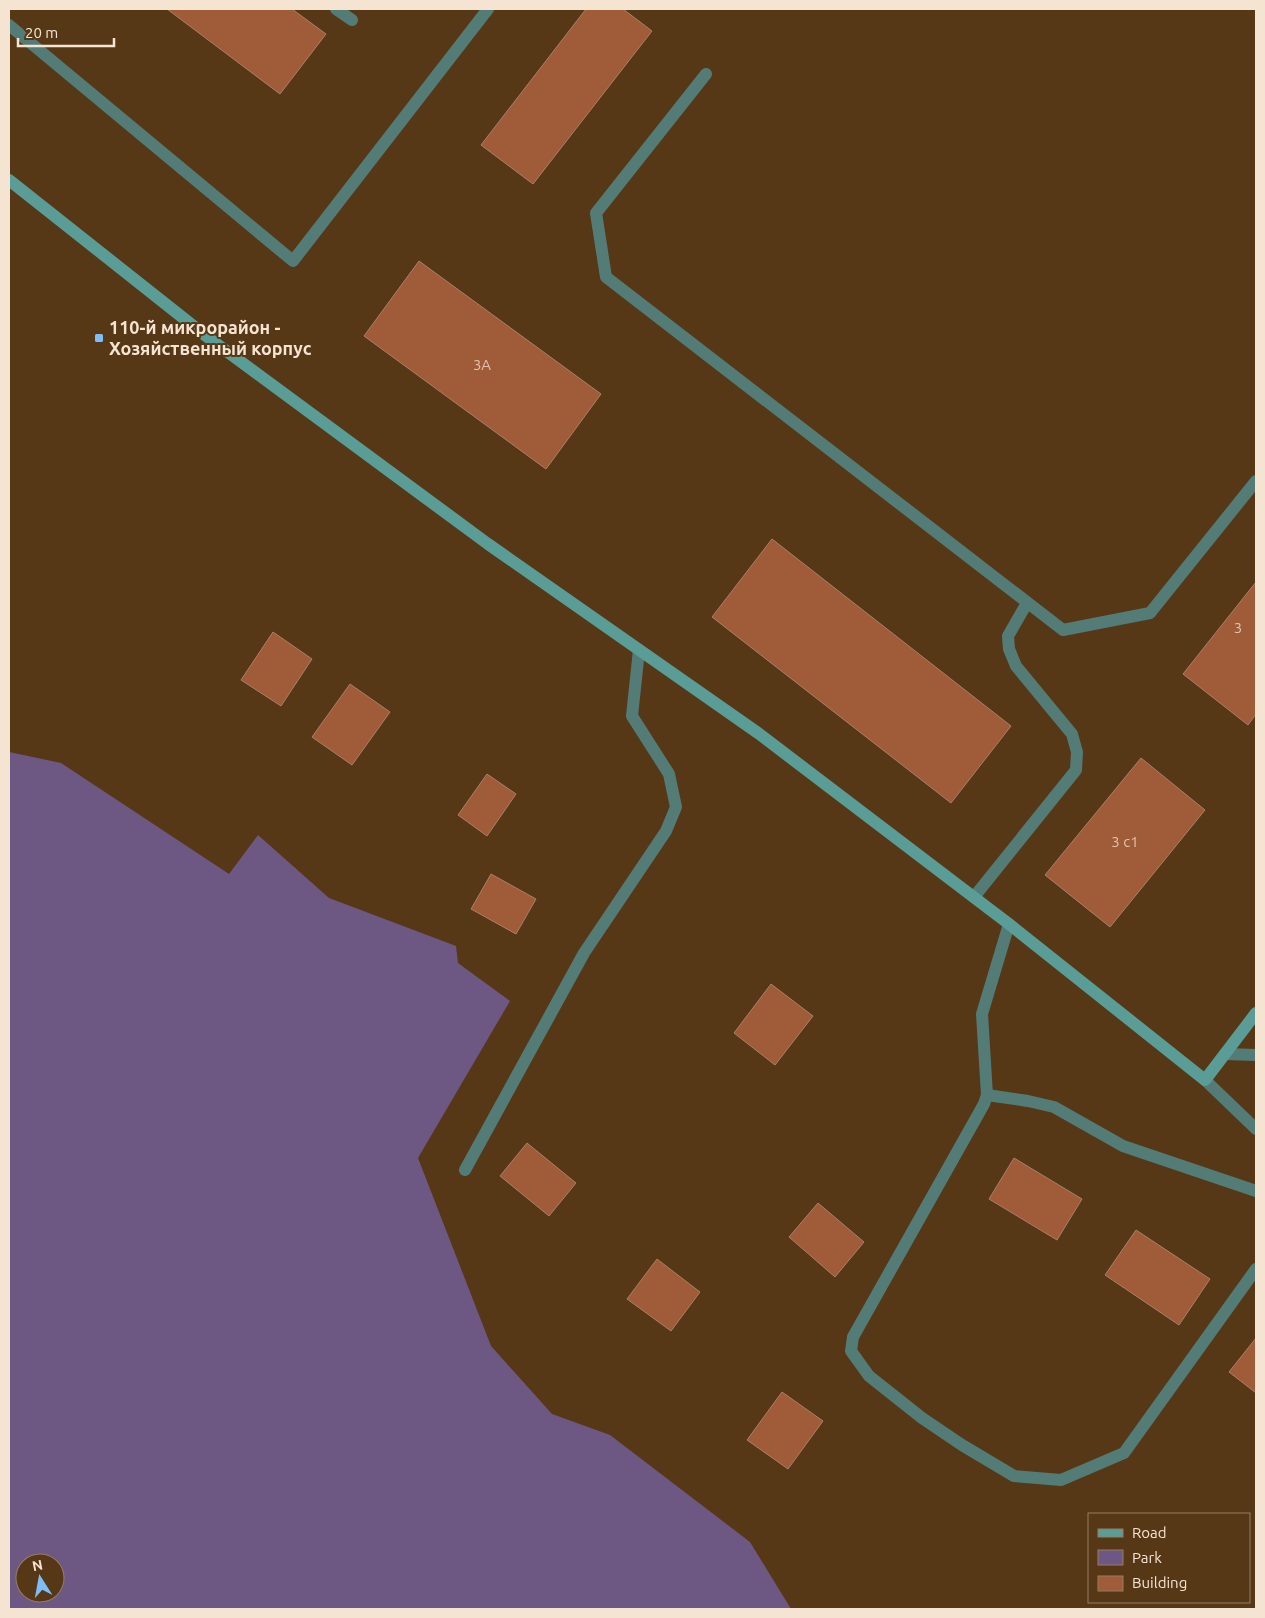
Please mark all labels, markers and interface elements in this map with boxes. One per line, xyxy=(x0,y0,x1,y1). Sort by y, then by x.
scale bar xyxy=(18,15,114,47)
text: 20 m xyxy=(25,24,58,41)
place label: 110-й микрорайон - Хозяйственный корпус xyxy=(109,317,312,358)
marker: 110-й микрорайон - Хозяйственный корпус xyxy=(93,332,105,344)
house number: 3А xyxy=(473,356,491,373)
house number: 3 xyxy=(1234,619,1242,636)
house number: 3 с1 xyxy=(1111,833,1139,850)
legend xyxy=(1088,1513,1250,1603)
text: Road xyxy=(1132,1524,1167,1541)
text: Park xyxy=(1132,1549,1162,1566)
north arrow xyxy=(15,1553,65,1603)
text: N xyxy=(31,1556,44,1574)
text: Building xyxy=(1132,1574,1187,1591)

